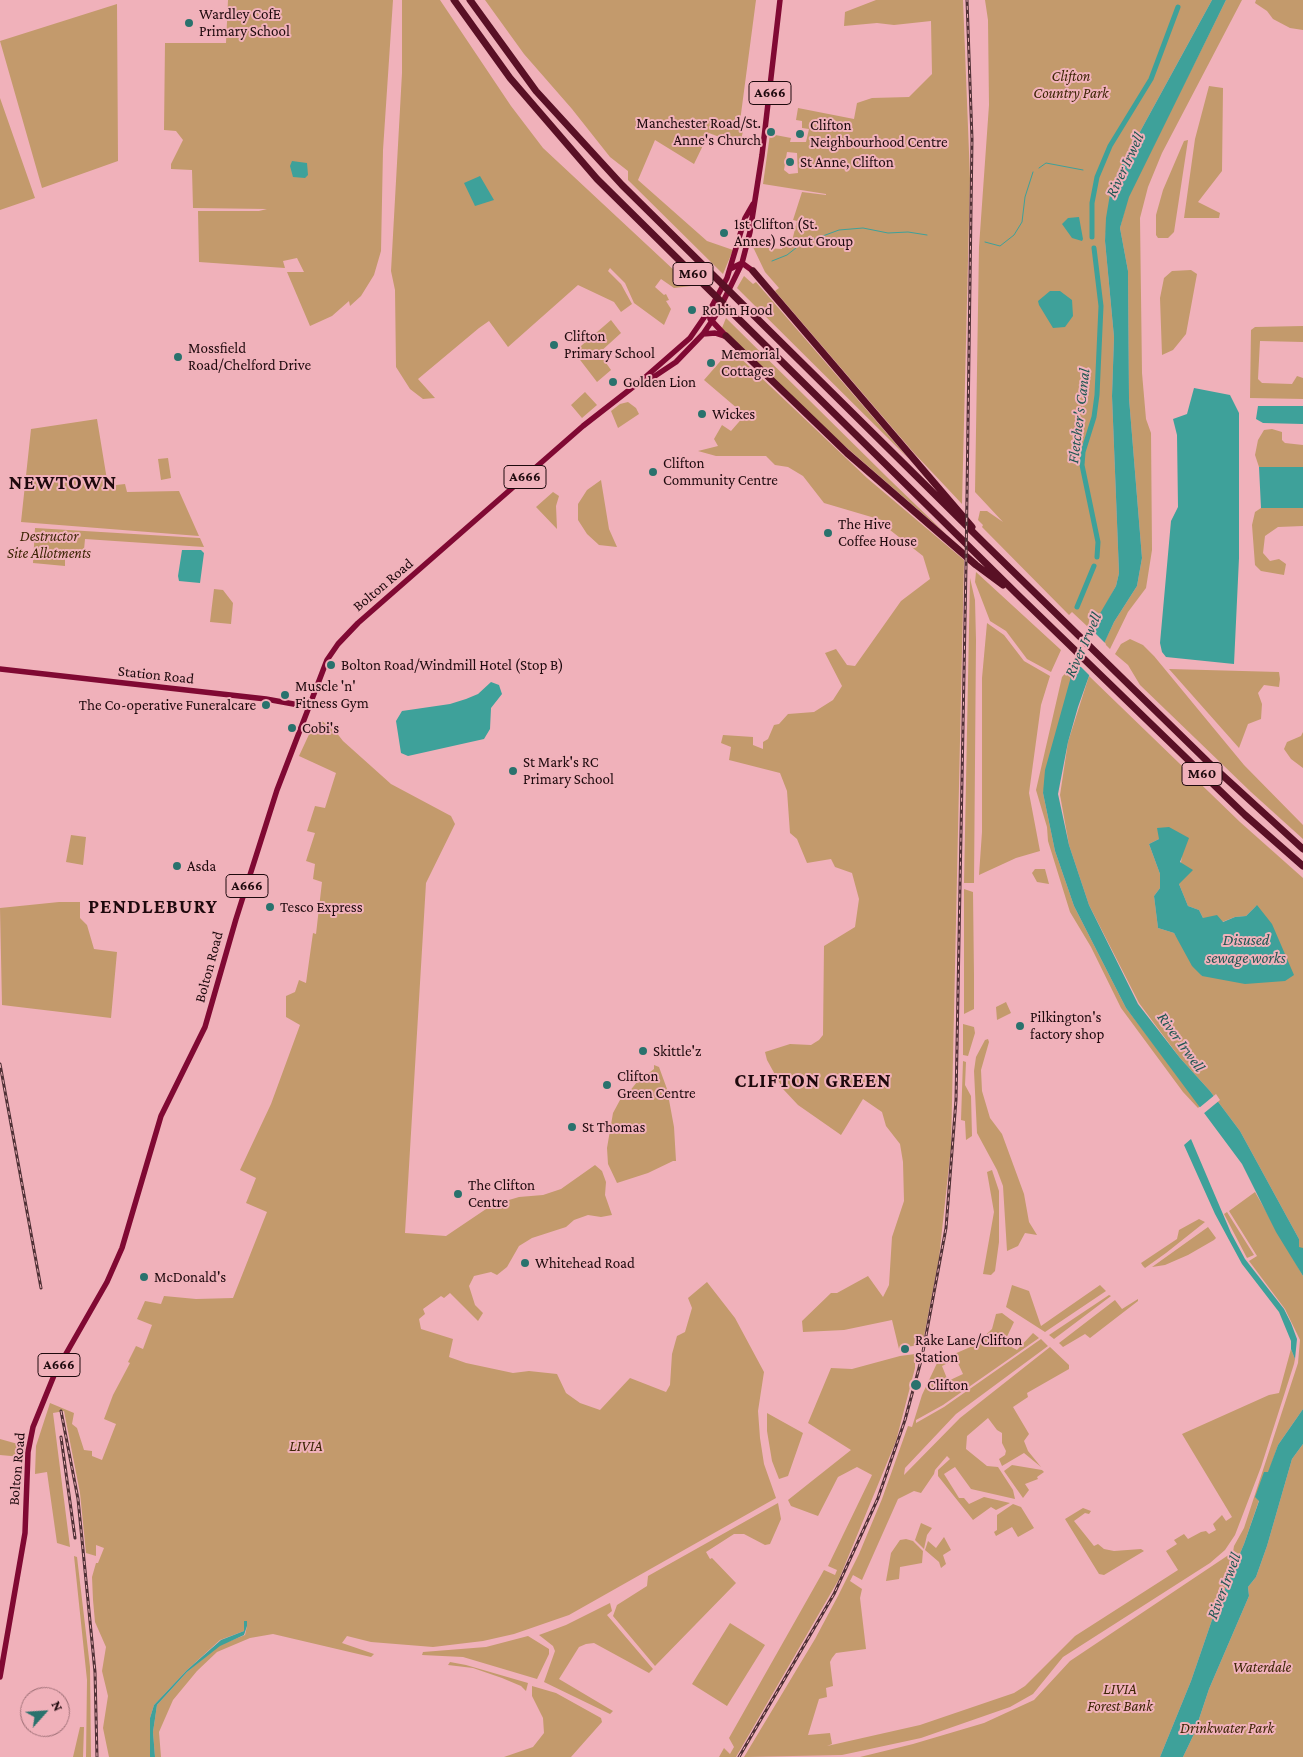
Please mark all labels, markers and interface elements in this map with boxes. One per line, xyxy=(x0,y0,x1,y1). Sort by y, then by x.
place label: Wardley CofE Primary School xyxy=(199,5,290,40)
marker: Wardley CofE Primary School xyxy=(183,17,195,29)
park label: Clifton Country Park xyxy=(1033,67,1109,102)
road number: A666 xyxy=(749,82,791,105)
place label: Manchester Road/St. Anne's Church xyxy=(636,114,761,149)
place label: Clifton Neighbourhood Centre xyxy=(810,116,948,151)
marker: Manchester Road/St. Anne's Church xyxy=(765,126,777,138)
marker: Clifton Neighbourhood Centre xyxy=(794,128,806,140)
water label: River Irwell xyxy=(1102,130,1148,200)
place label: St Anne, Clifton xyxy=(800,153,894,171)
marker: St Anne, Clifton xyxy=(784,156,796,168)
place label: 1st Clifton (St. Annes) Scout Group xyxy=(734,215,853,250)
marker: 1st Clifton (St. Annes) Scout Group xyxy=(718,227,730,239)
road number: M60 xyxy=(673,262,713,286)
place label: Robin Hood xyxy=(702,301,773,319)
marker: Robin Hood xyxy=(686,304,698,316)
place label: Clifton Primary School xyxy=(564,327,655,362)
place label: Mossfield Road/Chelford Drive xyxy=(188,339,311,374)
marker: Clifton Primary School xyxy=(548,339,560,351)
place label: Memorial Cottages xyxy=(721,345,780,380)
marker: Mossfield Road/Chelford Drive xyxy=(172,351,184,363)
marker: Memorial Cottages xyxy=(705,357,717,369)
water label: Fletcher's Canal xyxy=(1064,367,1094,465)
place label: Golden Lion xyxy=(623,373,696,391)
marker: Golden Lion xyxy=(607,376,619,388)
place label: Wickes xyxy=(712,405,755,423)
marker: Wickes xyxy=(696,408,708,420)
place label: Clifton Community Centre xyxy=(663,454,778,489)
road number: A666 xyxy=(504,466,546,488)
marker: Clifton Community Centre xyxy=(647,466,659,478)
district label: NEWTOWN xyxy=(8,471,118,495)
place label: The Hive Coffee House xyxy=(838,515,917,550)
park label: Destructor Site Allotments xyxy=(7,527,91,562)
marker: The Hive Coffee House xyxy=(822,527,834,539)
street label: Bolton Road xyxy=(349,555,417,615)
water label: River Irwell xyxy=(1060,610,1106,680)
place label: Bolton Road/Windmill Hotel (Stop B) xyxy=(341,656,563,674)
marker: Bolton Road/Windmill Hotel (Stop B) xyxy=(325,659,337,671)
street label: Station Road xyxy=(117,662,195,688)
place label: Muscle 'n' Fitness Gym xyxy=(295,677,369,712)
marker: Muscle 'n' Fitness Gym xyxy=(279,689,291,701)
place label: The Co-operative Funeralcare xyxy=(79,696,256,714)
marker: The Co-operative Funeralcare xyxy=(260,699,272,711)
place label: Cobi's xyxy=(302,719,339,737)
marker: Cobi's xyxy=(286,722,298,734)
place label: St Mark's RC Primary School xyxy=(523,753,614,788)
road number: M60 xyxy=(1182,762,1222,786)
marker: St Mark's RC Primary School xyxy=(507,765,519,777)
place label: Asda xyxy=(187,857,216,875)
marker: Asda xyxy=(171,860,183,872)
road number: A666 xyxy=(226,874,268,898)
district label: PENDLEBURY xyxy=(87,895,219,919)
place label: Tesco Express xyxy=(280,898,363,916)
marker: Tesco Express xyxy=(264,901,276,913)
street label: Bolton Road xyxy=(191,929,227,1005)
water label: Disused sewage works xyxy=(1206,930,1286,968)
place label: Pilkington's factory shop xyxy=(1030,1008,1104,1043)
water label: River Irwell xyxy=(1153,1008,1209,1076)
marker: Pilkington's factory shop xyxy=(1014,1020,1026,1032)
place label: Skittle'z xyxy=(653,1042,701,1060)
marker: Skittle'z xyxy=(637,1045,649,1057)
place label: Clifton Green Centre xyxy=(617,1067,696,1102)
district label: CLIFTON GREEN xyxy=(733,1069,893,1093)
marker: Clifton Green Centre xyxy=(601,1079,613,1091)
place label: St Thomas xyxy=(582,1118,645,1136)
marker: St Thomas xyxy=(566,1121,578,1133)
place label: The Clifton Centre xyxy=(468,1176,535,1211)
marker: The Clifton Centre xyxy=(452,1188,464,1200)
place label: Whitehead Road xyxy=(535,1254,635,1272)
marker: Whitehead Road xyxy=(519,1257,531,1269)
place label: McDonald's xyxy=(154,1268,226,1286)
marker: McDonald's xyxy=(138,1271,150,1283)
place label: Rake Lane/Clifton Station xyxy=(915,1331,1022,1366)
marker: Rake Lane/Clifton Station xyxy=(899,1343,911,1355)
road number: A666 xyxy=(38,1354,80,1376)
place label: Clifton xyxy=(927,1376,969,1394)
marker: Clifton xyxy=(909,1378,923,1392)
street label: Bolton Road xyxy=(5,1432,29,1506)
park label: LIVIA xyxy=(289,1437,323,1455)
water label: River Irwell xyxy=(1203,1550,1245,1622)
park label: Waterdale xyxy=(1233,1658,1291,1676)
park label: LIVIA Forest Bank xyxy=(1087,1680,1153,1715)
north arrow xyxy=(20,1687,70,1737)
text: N xyxy=(48,1698,67,1714)
park label: Drinkwater Park xyxy=(1180,1719,1274,1737)

